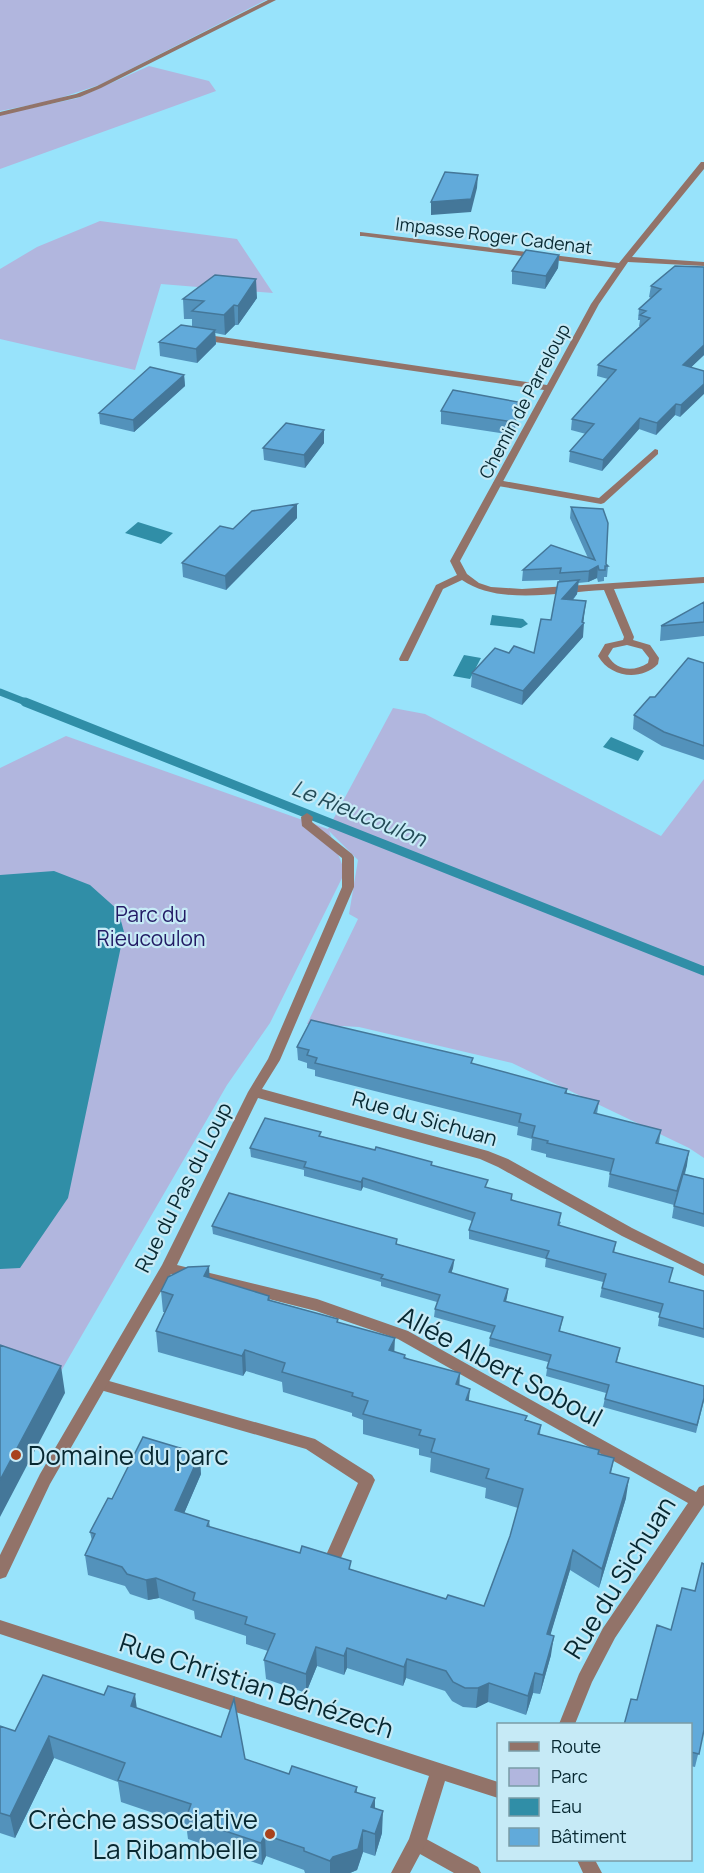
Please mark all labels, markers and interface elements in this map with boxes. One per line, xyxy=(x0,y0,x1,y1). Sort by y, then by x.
street label: Impasse Roger Cadenat xyxy=(394,211,594,259)
street label: Chemin de Parreloup xyxy=(473,319,575,483)
water label: Le Rieucoulon xyxy=(287,772,432,854)
park label: Parc du Rieucoulon xyxy=(97,900,205,952)
street label: Rue du Sichuan xyxy=(349,1084,501,1152)
street label: Rue du Pas du Loup xyxy=(128,1097,238,1277)
street label: Allée Albert Soboul xyxy=(393,1297,609,1435)
place label: Domaine du parc xyxy=(28,1437,229,1473)
marker: Domaine du parc xyxy=(9,1448,23,1462)
street label: Rue du Sichuan xyxy=(555,1489,683,1665)
street label: Rue Christian Bénézech xyxy=(115,1624,399,1746)
legend xyxy=(497,1723,692,1861)
text: Route xyxy=(551,1734,601,1758)
text: Parc xyxy=(551,1764,588,1788)
text: Eau xyxy=(551,1794,582,1818)
place label: Crèche associative La Ribambelle xyxy=(29,1801,258,1867)
text: Bâtiment xyxy=(551,1824,627,1848)
marker: Crèche associative La Ribambelle xyxy=(263,1827,277,1841)

